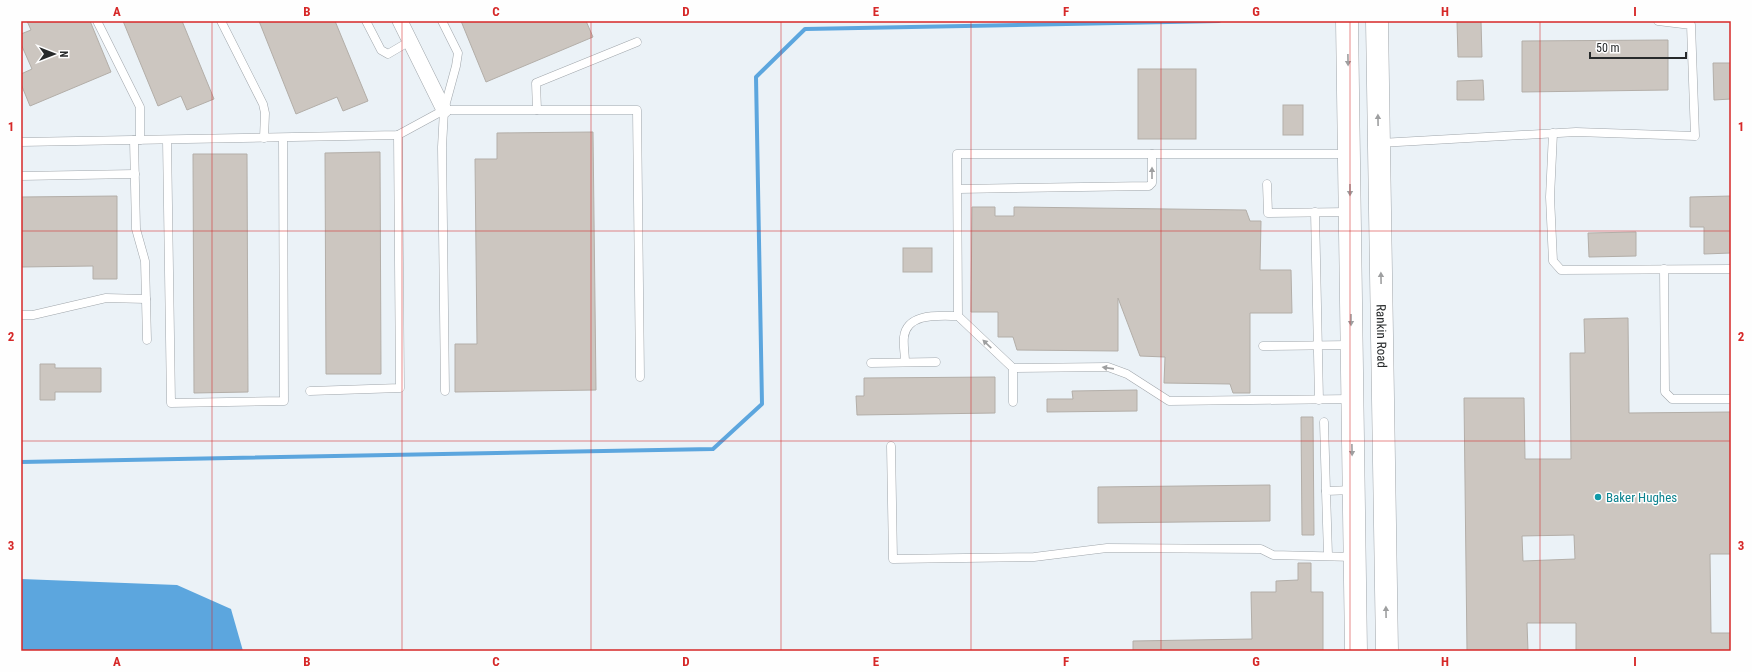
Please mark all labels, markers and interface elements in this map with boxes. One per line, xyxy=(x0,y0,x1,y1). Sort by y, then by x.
text: A xyxy=(113,4,121,19)
text: B xyxy=(303,4,311,19)
text: C xyxy=(492,4,500,19)
text: D xyxy=(682,4,690,19)
text: E xyxy=(873,4,880,19)
text: F xyxy=(1063,4,1069,19)
text: G xyxy=(1252,4,1260,19)
text: H xyxy=(1441,4,1449,19)
text: I xyxy=(1633,4,1637,19)
north arrow xyxy=(34,34,74,74)
scale bar xyxy=(1590,34,1686,60)
text: 50 m xyxy=(1596,41,1620,55)
text: N xyxy=(57,51,70,58)
one-way arrow xyxy=(1345,54,1351,67)
one-way arrow xyxy=(1375,113,1381,126)
text: 1 xyxy=(8,119,14,134)
text: 1 xyxy=(1738,119,1744,134)
one-way arrow xyxy=(1149,166,1155,179)
one-way arrow xyxy=(1346,184,1353,196)
one-way arrow xyxy=(1378,271,1384,284)
street label: Rankin Road xyxy=(1373,304,1390,368)
one-way arrow xyxy=(1348,314,1354,327)
text: 2 xyxy=(8,329,15,344)
text: 2 xyxy=(1738,329,1745,344)
one-way arrow xyxy=(982,339,992,349)
one-way arrow xyxy=(1101,365,1114,371)
one-way arrow xyxy=(1349,444,1356,456)
place label: Baker Hughes xyxy=(1606,490,1677,505)
marker: Baker Hughes xyxy=(1593,492,1603,502)
text: 3 xyxy=(8,538,14,553)
text: 3 xyxy=(1738,538,1744,553)
one-way arrow xyxy=(1383,606,1390,618)
text: A xyxy=(113,654,121,669)
text: B xyxy=(303,654,311,669)
text: C xyxy=(492,654,500,669)
text: D xyxy=(682,654,690,669)
text: E xyxy=(873,654,880,669)
text: F xyxy=(1063,654,1069,669)
text: G xyxy=(1252,654,1260,669)
text: H xyxy=(1441,654,1449,669)
text: I xyxy=(1633,654,1637,669)

